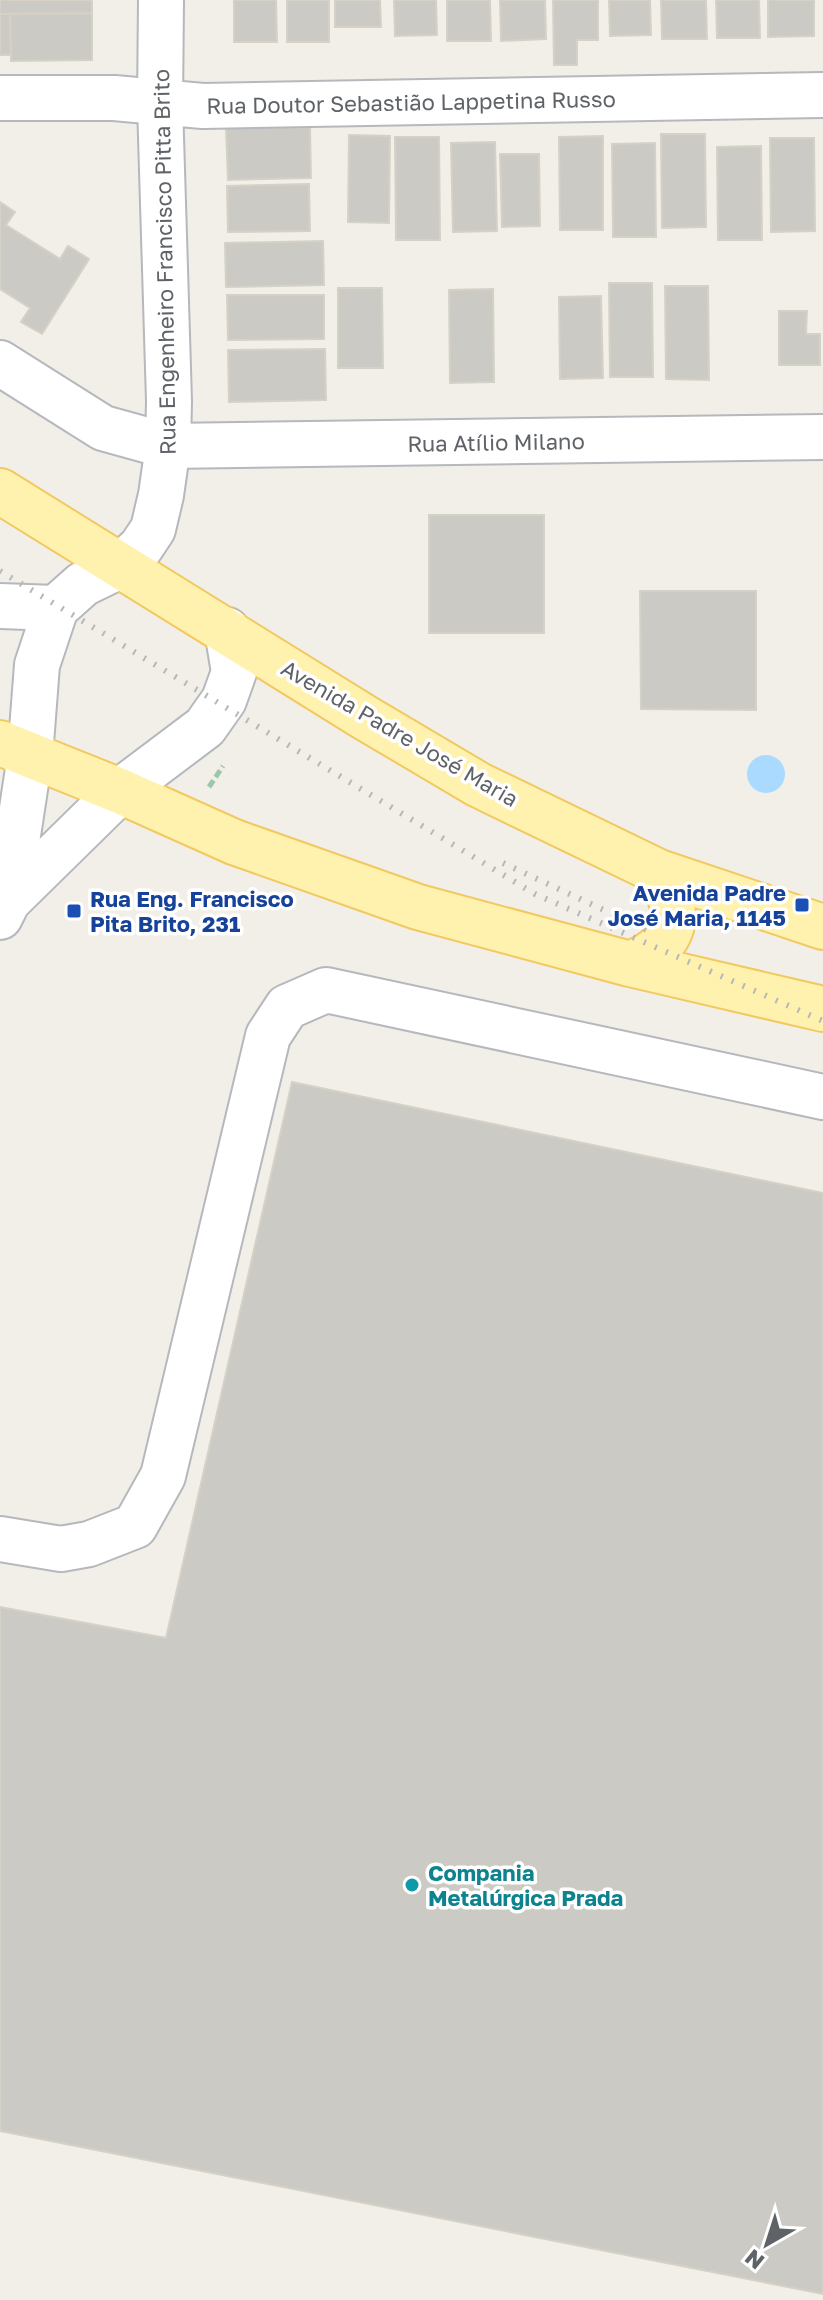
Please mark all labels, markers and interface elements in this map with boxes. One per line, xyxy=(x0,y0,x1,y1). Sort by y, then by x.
street label: Rua Engenheiro Francisco Pitta Brito xyxy=(147,69,181,455)
street label: Rua Doutor Sebastião Lappetina Russo xyxy=(206,85,616,119)
street label: Rua Atílio Milano xyxy=(407,427,585,457)
street label: Avenida Padre José Maria xyxy=(277,654,523,812)
place label: Avenida Padre José Maria, 1145 xyxy=(607,879,786,931)
place label: Rua Eng. Francisco Pita Brito, 231 xyxy=(90,885,294,937)
marker: Avenida Padre José Maria, 1145 xyxy=(793,896,811,914)
marker: Rua Eng. Francisco Pita Brito, 231 xyxy=(65,902,83,920)
place label: Compania Metalúrgica Prada xyxy=(428,1859,623,1911)
marker: Compania Metalúrgica Prada xyxy=(403,1876,421,1894)
north arrow xyxy=(727,2204,807,2284)
text: N xyxy=(739,2244,769,2276)

